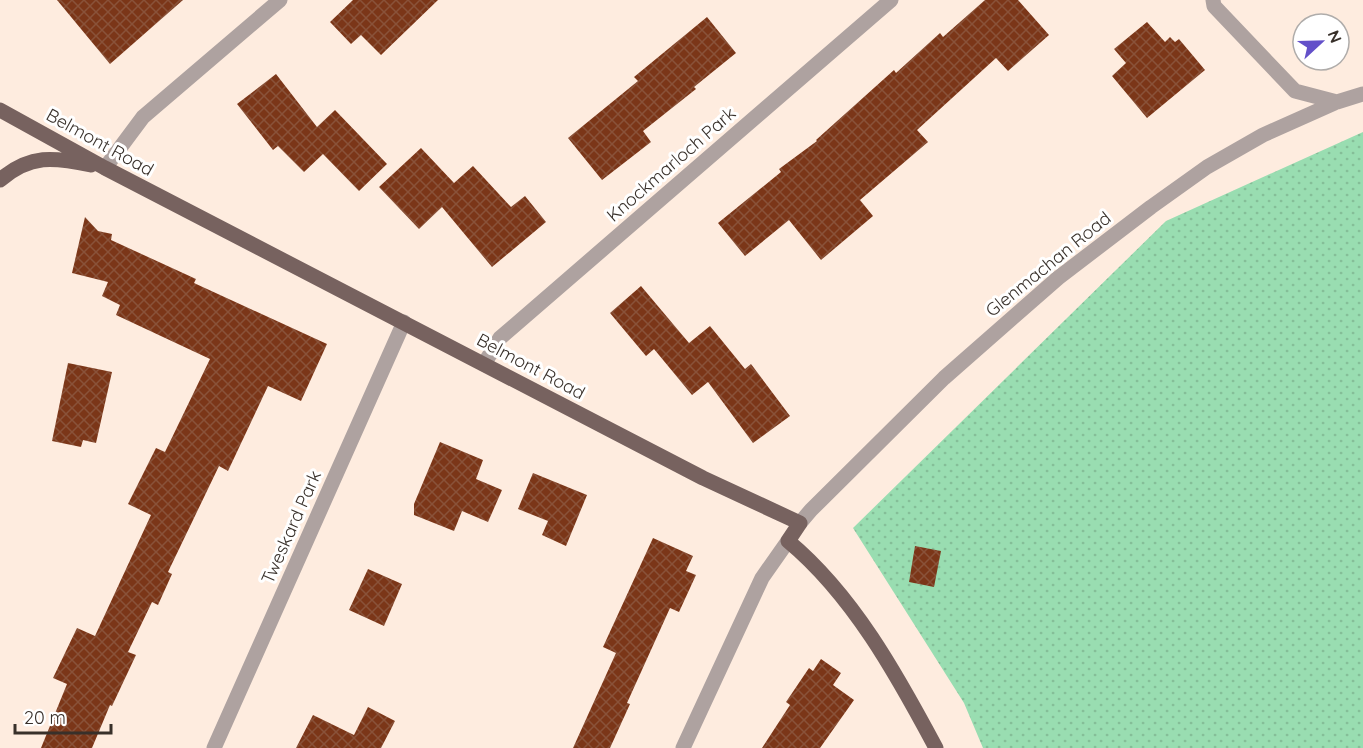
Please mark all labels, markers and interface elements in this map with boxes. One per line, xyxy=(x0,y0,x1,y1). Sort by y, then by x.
north arrow xyxy=(1291,12,1351,72)
text: N xyxy=(1323,27,1346,46)
street label: Knockmarloch Park xyxy=(602,102,740,226)
street label: Belmont Road xyxy=(42,103,158,181)
street label: Glenmachan Road xyxy=(981,206,1115,322)
street label: Belmont Road xyxy=(473,328,589,404)
street label: Tweskard Park xyxy=(256,467,326,587)
scale bar xyxy=(15,697,111,735)
text: 20 m xyxy=(24,706,66,729)

